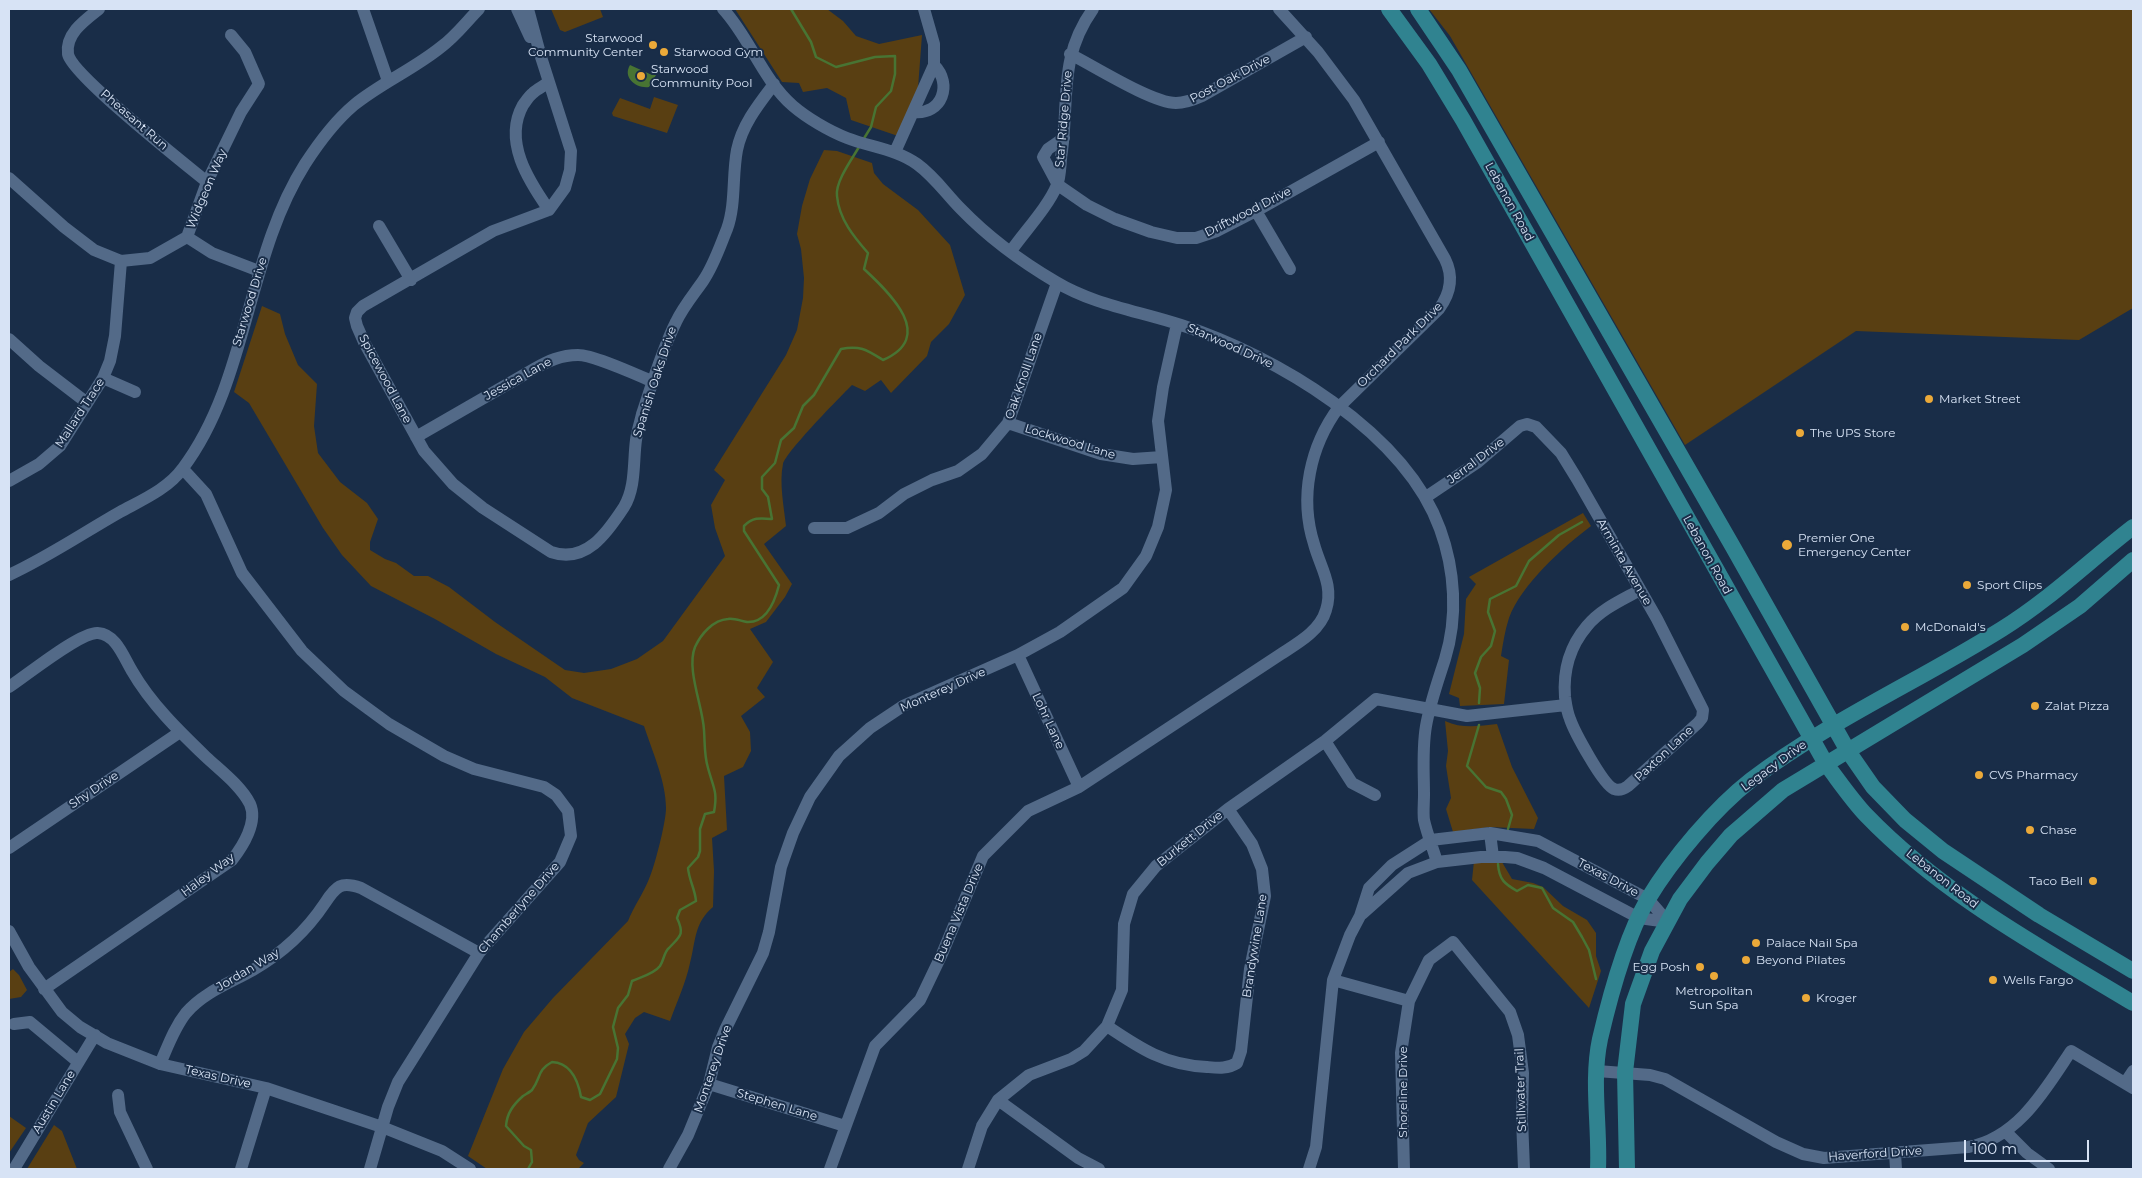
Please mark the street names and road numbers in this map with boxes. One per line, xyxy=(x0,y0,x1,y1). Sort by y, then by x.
street label: Post Oak Drive xyxy=(1187,52,1273,106)
street label: Star Ridge Drive xyxy=(1053,70,1075,168)
street label: Pheasant Run xyxy=(97,87,171,153)
street label: Widgeon Way xyxy=(184,147,230,231)
street label: Lebanon Road xyxy=(1481,160,1537,244)
street label: Driftwood Drive xyxy=(1202,184,1294,240)
street label: Starwood Drive xyxy=(230,256,270,348)
street label: Orchard Park Drive xyxy=(1354,299,1446,391)
street label: Starwood Drive xyxy=(1185,321,1275,371)
street label: Spanish Oaks Drive xyxy=(630,325,680,439)
street label: Oak Knoll Lane xyxy=(1002,331,1046,421)
street label: Spicewood Lane xyxy=(355,332,415,426)
street label: Jessica Lane xyxy=(482,355,554,403)
street label: Mallard Trace xyxy=(52,376,108,450)
street label: Lockwood Lane xyxy=(1023,421,1117,463)
street label: Jerral Drive xyxy=(1445,435,1507,487)
street label: Lebanon Road xyxy=(1679,513,1735,597)
street label: Arminta Avenue xyxy=(1593,516,1655,608)
street label: Monterey Drive xyxy=(898,665,988,715)
street label: Lohr Lane xyxy=(1029,691,1067,751)
street label: Paxton Lane xyxy=(1632,723,1696,785)
street label: Legacy Drive xyxy=(1738,737,1810,795)
street label: Shy Drive xyxy=(67,768,121,812)
street label: Burkett Drive xyxy=(1154,808,1226,870)
street label: Lebanon Road xyxy=(1903,846,1981,912)
street label: Haley Way xyxy=(179,850,237,900)
street label: Texas Drive xyxy=(1575,856,1641,900)
street label: Chamberlyne Drive xyxy=(475,859,563,957)
street label: Buena Vista Drive xyxy=(932,861,986,965)
street label: Brandywine Lane xyxy=(1240,893,1270,999)
street label: Jordan Way xyxy=(214,946,282,994)
street label: Monterey Drive xyxy=(691,1023,735,1115)
street label: Shoreline Drive xyxy=(1396,1046,1410,1138)
street label: Stillwater Trail xyxy=(1512,1048,1530,1132)
street label: Texas Drive xyxy=(184,1062,252,1092)
street label: Austin Lane xyxy=(29,1068,79,1136)
street label: Stephen Lane xyxy=(735,1086,819,1124)
street label: Haverford Drive xyxy=(1828,1144,1922,1164)

